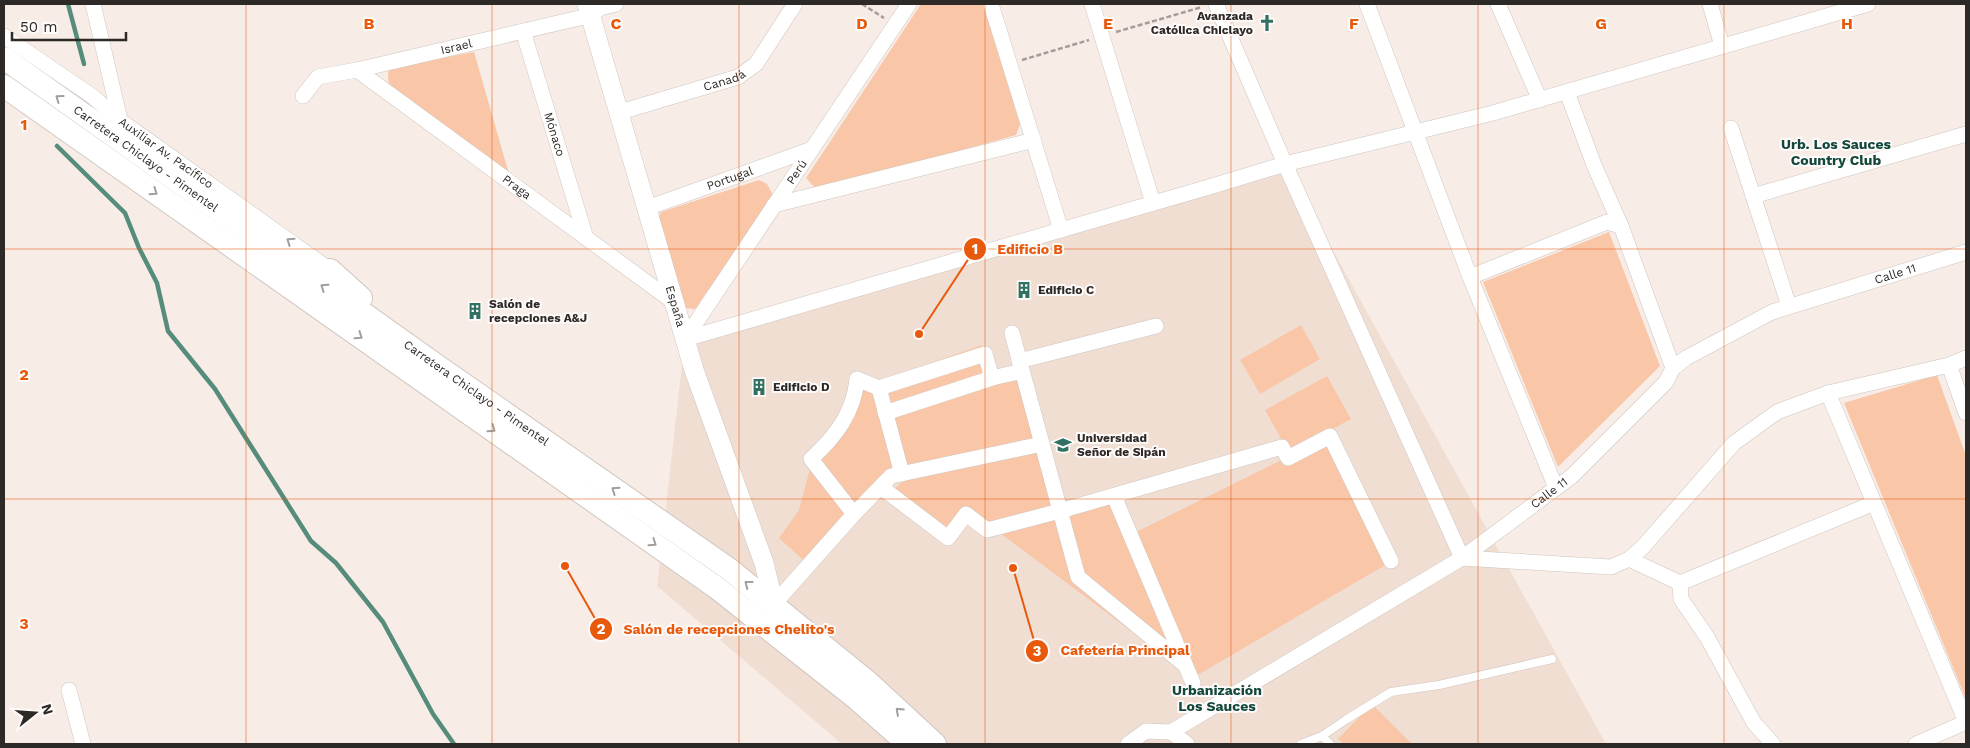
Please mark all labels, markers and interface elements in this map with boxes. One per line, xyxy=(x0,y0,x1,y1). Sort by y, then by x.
place label: Avanzada Católica Chiclayo xyxy=(1151,9,1253,37)
scale bar xyxy=(12,10,126,42)
church icon: Avanzada Católica Chiclayo xyxy=(1257,13,1277,33)
text: B xyxy=(364,14,375,33)
text: C xyxy=(611,14,622,33)
text: D xyxy=(856,14,868,33)
text: E xyxy=(1103,14,1113,33)
text: F xyxy=(1349,14,1359,33)
text: G xyxy=(1595,14,1607,33)
text: H xyxy=(1841,14,1853,33)
text: 50 m xyxy=(20,18,57,36)
street label: Israel xyxy=(439,36,474,57)
street label: Canadá xyxy=(702,67,749,94)
one-way arrow xyxy=(55,95,65,104)
street label: Carretera Chiclayo - Pimentel xyxy=(71,103,221,215)
street label: Mónaco xyxy=(541,111,568,158)
text: 1 xyxy=(21,115,27,134)
street label: Auxiliar Av. Pacífico xyxy=(116,115,216,192)
district label: Urb. Los Sauces Country Club xyxy=(1781,136,1892,168)
street label: Perú xyxy=(784,157,810,187)
street label: Portugal xyxy=(705,164,755,193)
street label: Praga xyxy=(500,172,534,202)
one-way arrow xyxy=(149,186,158,195)
callout: Edificio B xyxy=(963,234,1073,263)
one-way arrow xyxy=(286,238,296,247)
text: 1 xyxy=(972,240,978,258)
text: Edificio B xyxy=(997,241,1063,257)
street label: Calle 11 xyxy=(1873,261,1918,287)
building icon: Edificio C xyxy=(1014,280,1034,300)
place label: Edificio C xyxy=(1038,283,1094,297)
one-way arrow xyxy=(321,284,330,293)
street label: España xyxy=(663,284,688,329)
place label: Salón de recepciones A&J xyxy=(489,297,587,325)
building icon: Salón de recepciones A&J xyxy=(465,301,485,321)
one-way arrow xyxy=(353,330,363,339)
street label: Carretera Chiclayo - Pimentel xyxy=(401,337,552,449)
text: 2 xyxy=(19,365,29,384)
building icon: Edificio D xyxy=(749,377,769,397)
place label: Edificio D xyxy=(773,380,830,394)
one-way arrow xyxy=(486,423,496,432)
place label: Universidad Señor de Sipán xyxy=(1077,431,1166,459)
school or university icon: Universidad Señor de Sipán xyxy=(1053,435,1073,455)
street label: Calle 11 xyxy=(1528,475,1570,511)
one-way arrow xyxy=(612,487,621,496)
one-way arrow xyxy=(647,537,657,546)
one-way arrow xyxy=(744,581,754,590)
text: 3 xyxy=(19,614,29,633)
callout: Salón de recepciones Chelito's xyxy=(588,614,845,643)
text: 2 xyxy=(597,620,606,638)
text: Salón de recepciones Chelito's xyxy=(623,621,835,637)
callout: Cafetería Principal xyxy=(1025,636,1199,665)
text: 3 xyxy=(1033,642,1042,660)
text: Cafetería Principal xyxy=(1060,642,1190,658)
district label: Urbanización Los Sauces xyxy=(1172,682,1262,714)
north arrow xyxy=(10,688,60,738)
text: N xyxy=(38,702,57,716)
one-way arrow xyxy=(896,708,905,717)

